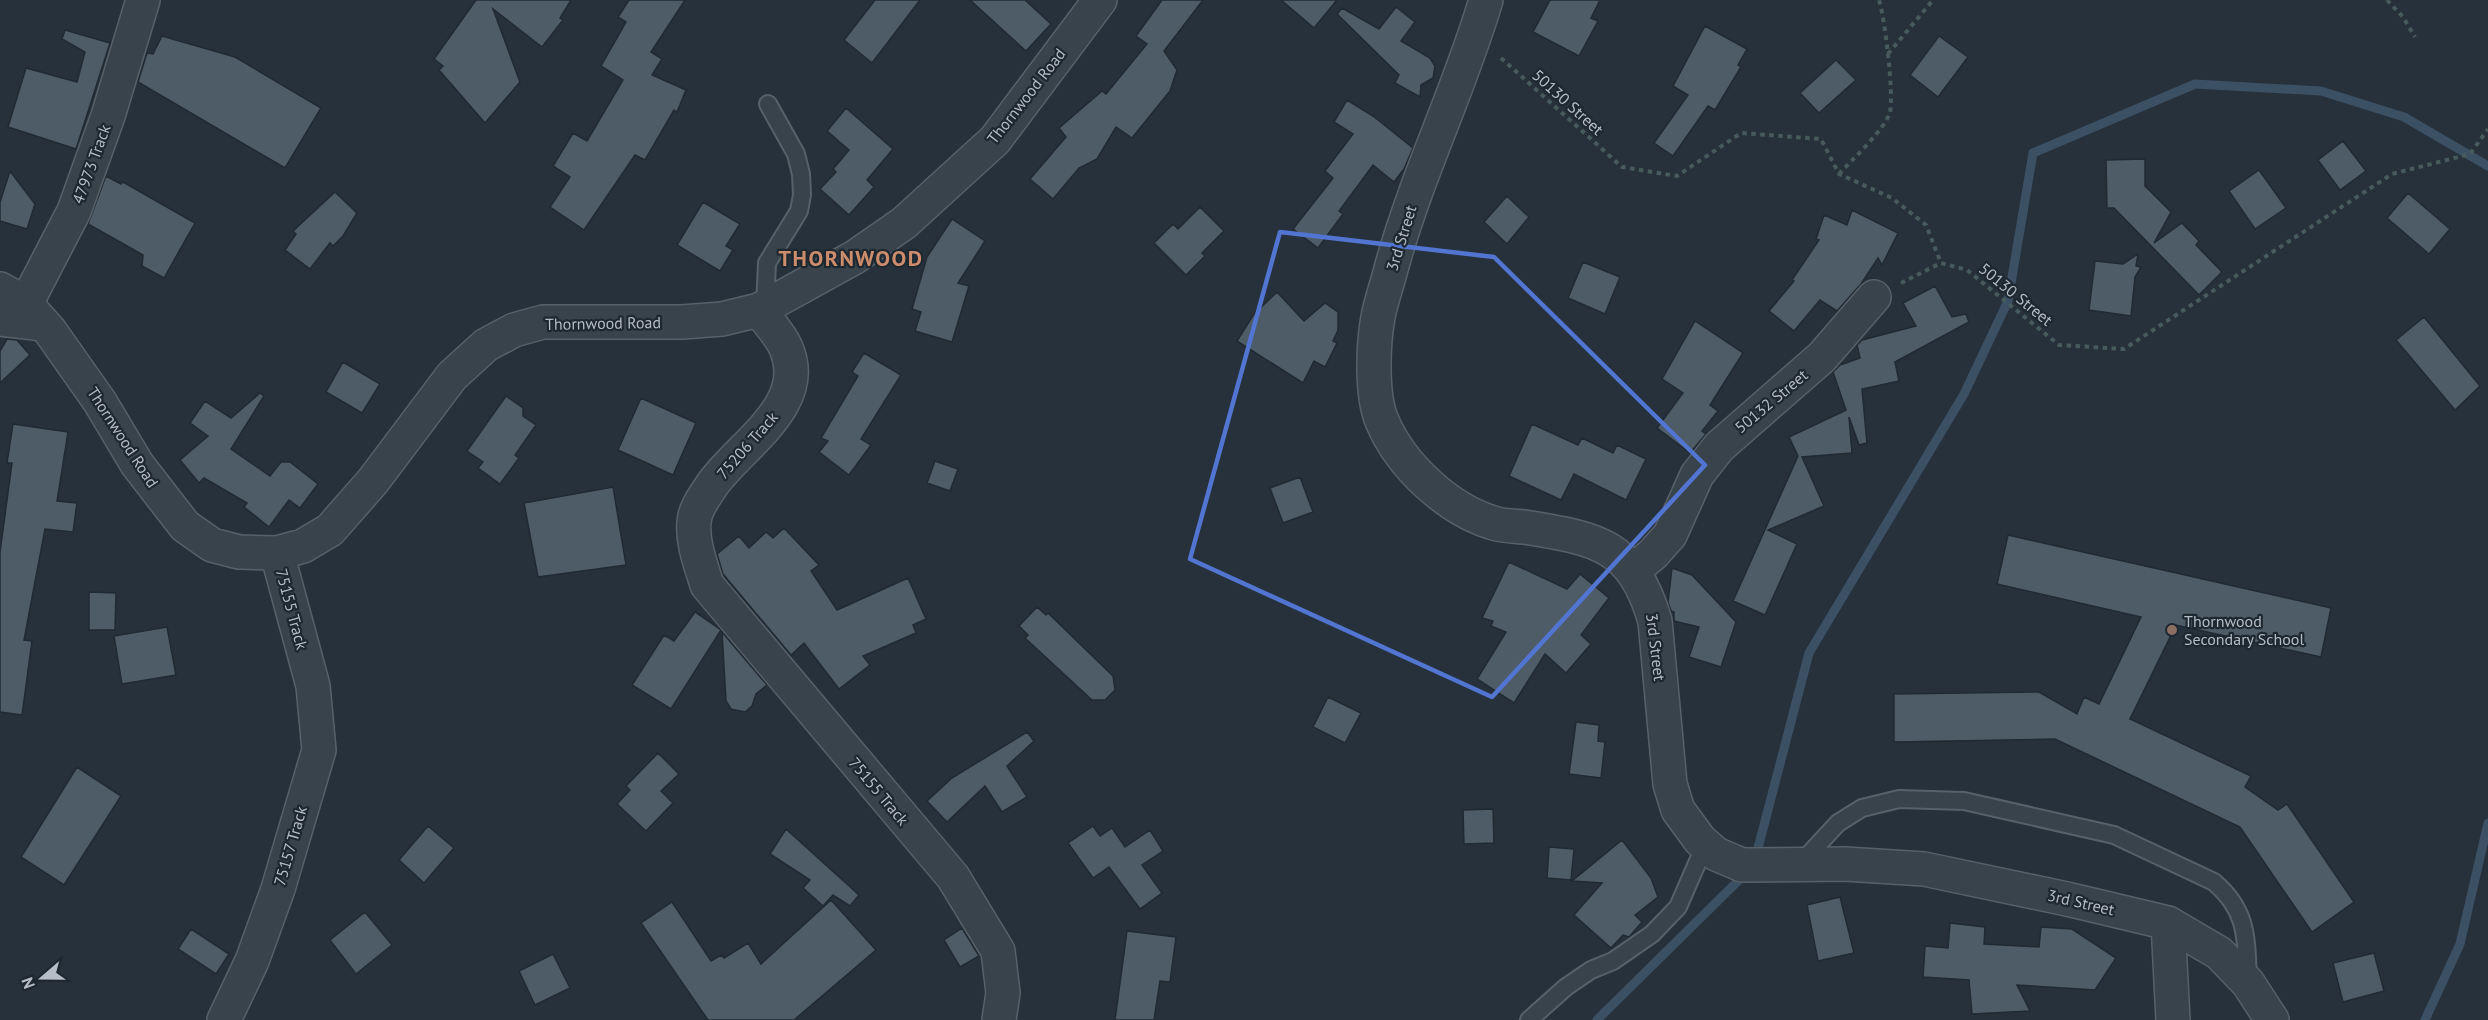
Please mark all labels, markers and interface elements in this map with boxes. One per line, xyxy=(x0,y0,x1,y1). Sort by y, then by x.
street label: Thornwood Road xyxy=(982,44,1070,148)
street label: 50130 Street xyxy=(1528,65,1608,140)
street label: 47973 Track xyxy=(67,121,115,206)
street label: 3rd Street xyxy=(1382,202,1421,273)
district label: THORNWOOD xyxy=(779,244,923,272)
street label: 50130 Street xyxy=(1975,258,2057,330)
street label: Thornwood Road xyxy=(545,312,661,334)
street label: 50132 Street xyxy=(1731,364,1812,437)
street label: Thornwood Road xyxy=(83,383,163,491)
street label: 75206 Track xyxy=(712,407,782,483)
street label: 75155 Track xyxy=(272,566,312,652)
place label: Thornwood Secondary School xyxy=(2184,611,2304,649)
street label: 3rd Street xyxy=(1642,612,1670,682)
marker: Thornwood Secondary School xyxy=(2165,623,2179,637)
street label: 75155 Track xyxy=(845,753,913,829)
street label: 75157 Track xyxy=(269,804,311,888)
street label: 3rd Street xyxy=(2046,885,2117,920)
north arrow xyxy=(12,948,72,1008)
text: N xyxy=(17,975,39,991)

